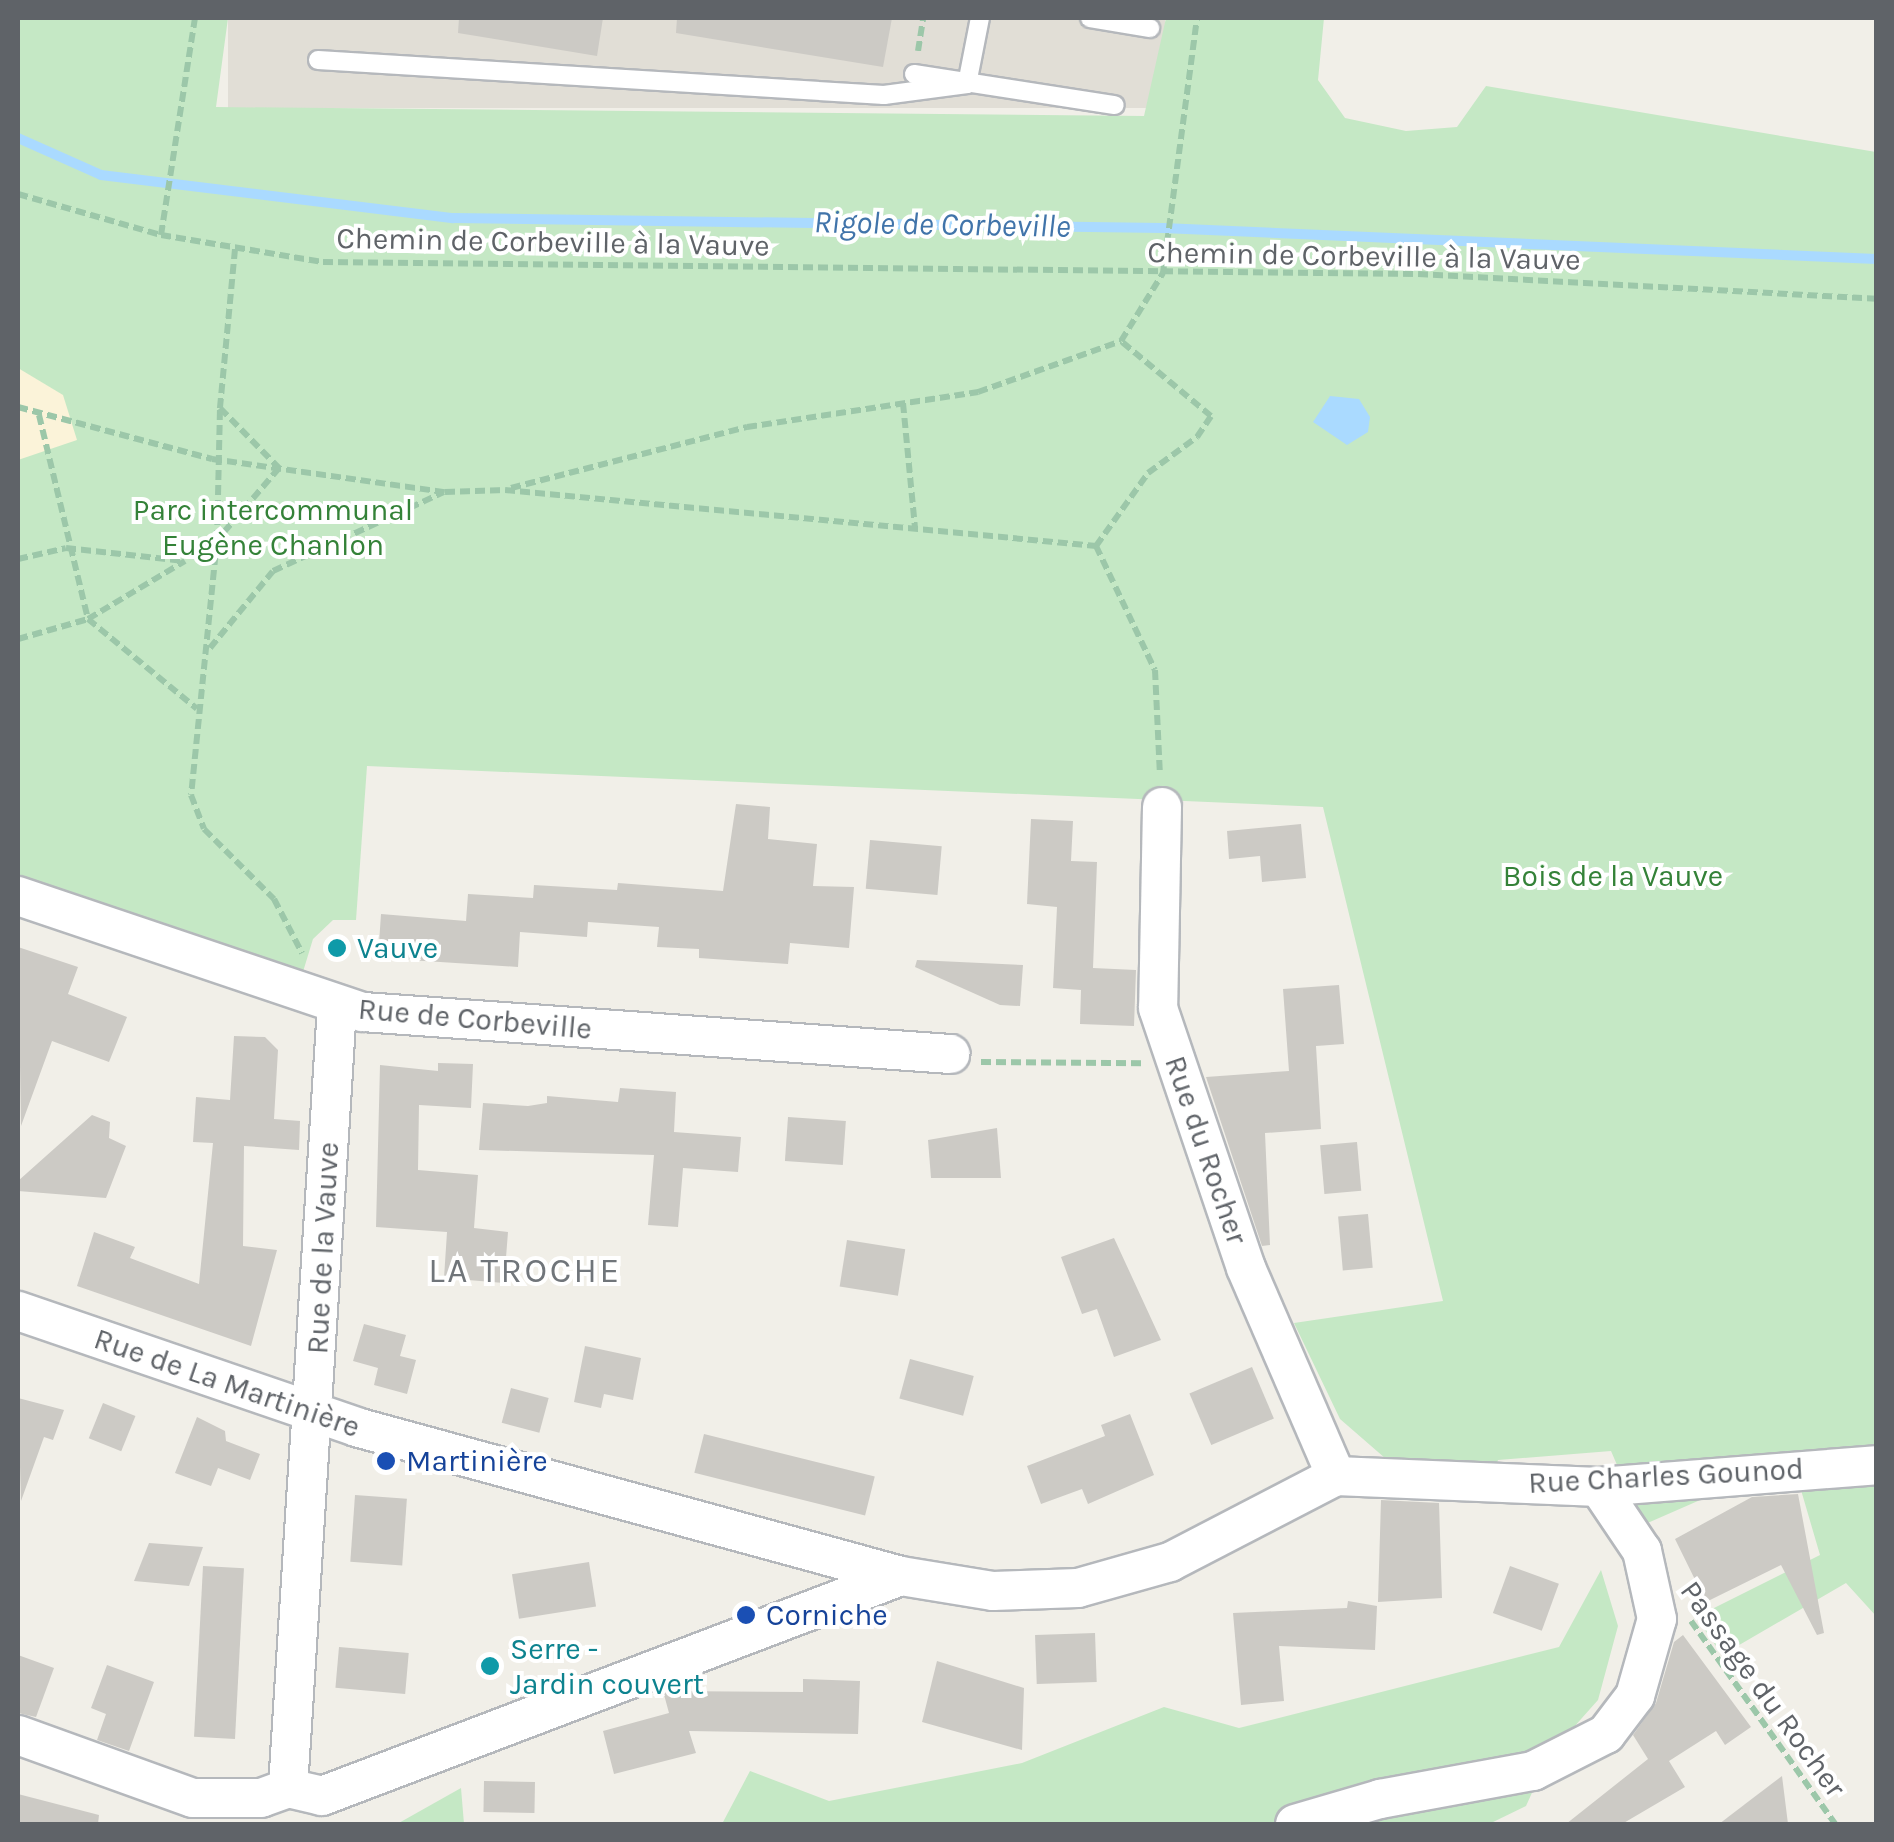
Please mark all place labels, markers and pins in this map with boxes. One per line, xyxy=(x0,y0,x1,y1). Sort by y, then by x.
place label: Vauve xyxy=(357,930,438,966)
marker: Vauve xyxy=(326,937,348,959)
place label: Martinière xyxy=(406,1443,548,1479)
marker: Martinière xyxy=(375,1450,397,1472)
place label: Corniche xyxy=(766,1597,888,1633)
marker: Corniche xyxy=(735,1604,757,1626)
place label: Serre - Jardin couvert xyxy=(510,1631,704,1702)
marker: Serre - Jardin couvert xyxy=(479,1655,501,1677)

